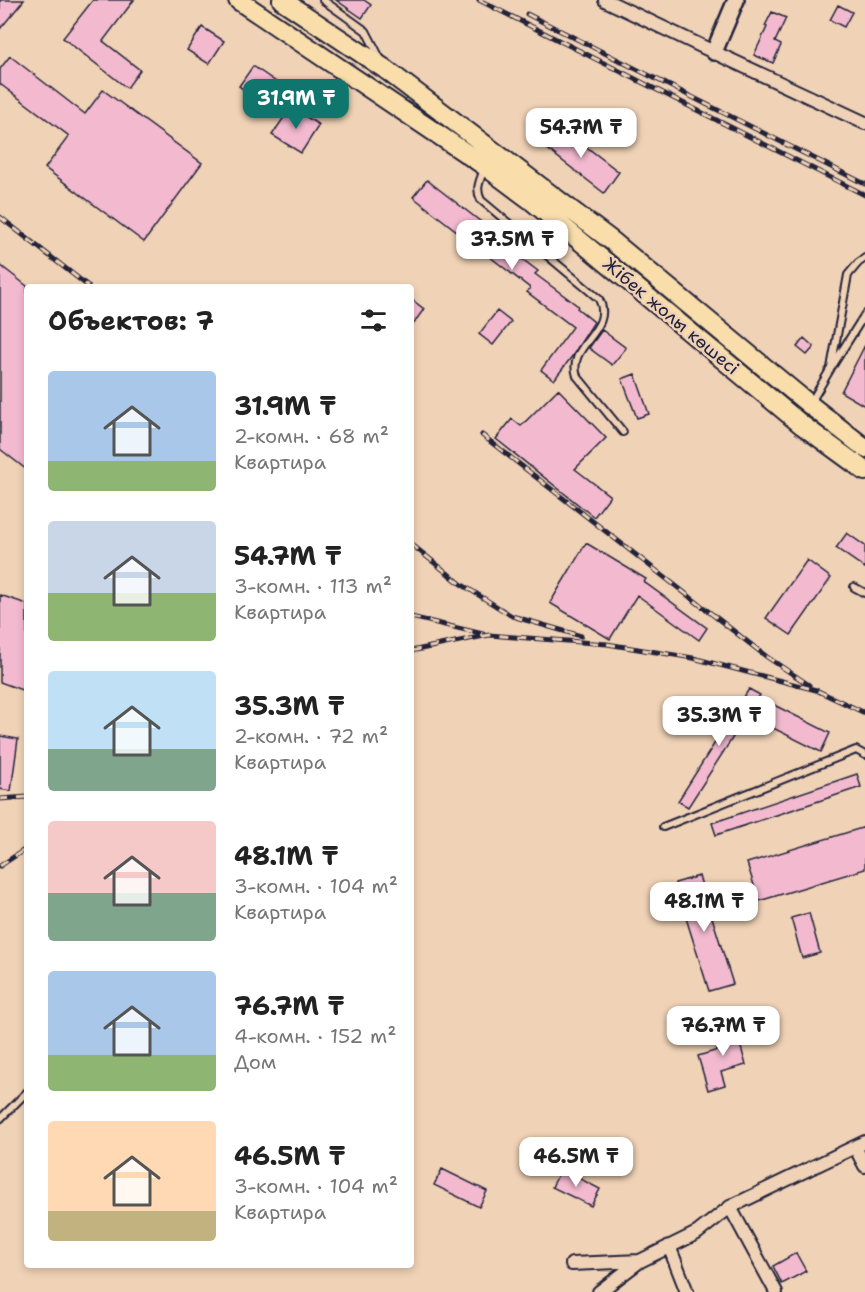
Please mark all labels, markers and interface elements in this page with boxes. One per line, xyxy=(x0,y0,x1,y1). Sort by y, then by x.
pin: 31.9M ₸ xyxy=(241,79,351,130)
text: 31.9M ₸ xyxy=(257,85,335,111)
pin: 54.7M ₸ xyxy=(526,108,636,159)
text: 54.7M ₸ xyxy=(540,114,622,140)
pin: 37.5M ₸ xyxy=(457,220,567,271)
text: 37.5M ₸ xyxy=(470,226,554,252)
street label: Жібек жолы көшесі xyxy=(598,252,744,380)
text: Объектов: 7 xyxy=(48,303,214,338)
icon: filters xyxy=(357,304,390,337)
text: 31.9M ₸ xyxy=(234,388,336,423)
icon: home xyxy=(96,395,168,467)
text: 2-комн. · 68 m² xyxy=(234,423,389,449)
text: Квартира xyxy=(234,449,326,475)
text: 54.7M ₸ xyxy=(234,538,341,573)
icon: home xyxy=(96,545,168,617)
text: 3-комн. · 113 m² xyxy=(234,573,392,599)
text: Квартира xyxy=(234,599,326,625)
text: 35.3M ₸ xyxy=(234,688,344,723)
icon: home xyxy=(96,695,168,767)
pin: 35.3M ₸ xyxy=(664,696,774,747)
text: 35.3M ₸ xyxy=(677,702,761,728)
text: 2-комн. · 72 m² xyxy=(234,723,388,749)
text: Квартира xyxy=(234,749,326,775)
text: 48.1M ₸ xyxy=(234,838,338,873)
icon: home xyxy=(96,845,168,917)
text: 3-комн. · 104 m² xyxy=(234,873,398,899)
pin: 48.1M ₸ xyxy=(649,882,759,933)
text: 48.1M ₸ xyxy=(664,888,744,914)
text: Квартира xyxy=(234,899,326,925)
text: 76.7M ₸ xyxy=(234,988,344,1023)
icon: home xyxy=(96,995,168,1067)
pin: 76.7M ₸ xyxy=(668,1006,778,1057)
text: 76.7M ₸ xyxy=(681,1012,765,1038)
text: 4-комн. · 152 m² xyxy=(234,1023,396,1049)
text: Дом xyxy=(234,1049,276,1075)
pin: 46.5M ₸ xyxy=(521,1137,631,1188)
text: 46.5M ₸ xyxy=(234,1138,345,1173)
text: 46.5M ₸ xyxy=(533,1143,619,1169)
icon: home xyxy=(96,1145,168,1217)
text: 3-комн. · 104 m² xyxy=(234,1173,398,1199)
text: Квартира xyxy=(234,1199,326,1225)

